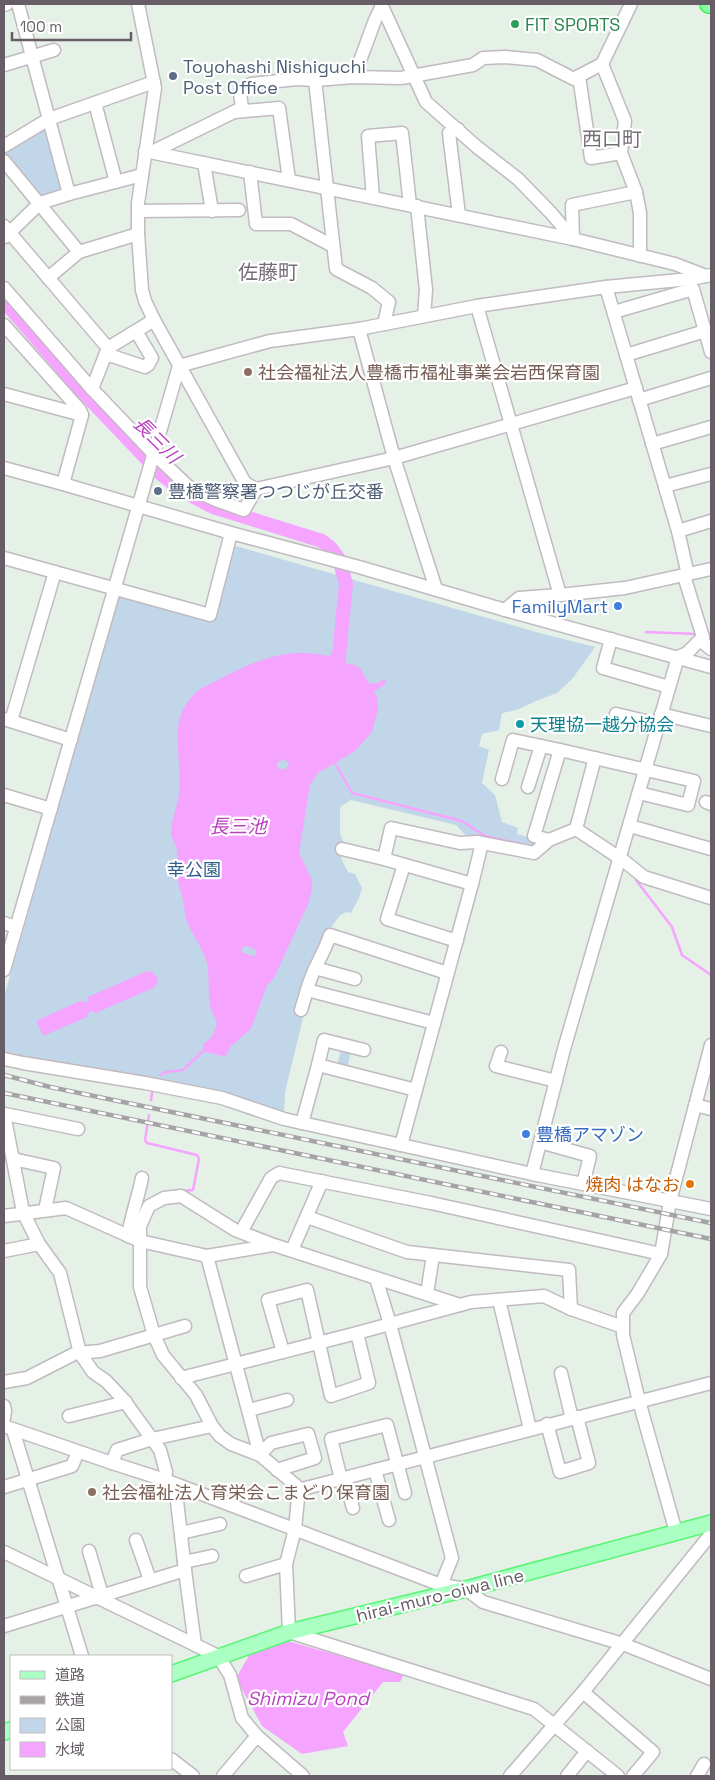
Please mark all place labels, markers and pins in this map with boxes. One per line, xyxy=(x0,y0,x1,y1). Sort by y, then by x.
place label: FIT SPORTS xyxy=(525,13,620,36)
marker: FIT SPORTS xyxy=(509,18,521,30)
place label: Toyohashi Nishiguchi Post Office xyxy=(183,55,366,99)
marker: Toyohashi Nishiguchi Post Office xyxy=(167,70,179,82)
place label: 社会福祉法人豊橋市福祉事業会岩西保育園 xyxy=(258,361,600,384)
marker: 社会福祉法人豊橋市福祉事業会岩西保育園 xyxy=(242,366,254,378)
place label: 豊橋警察署つつじが丘交番 xyxy=(168,480,384,503)
marker: 豊橋警察署つつじが丘交番 xyxy=(152,485,164,497)
place label: FamilyMart xyxy=(512,595,608,618)
marker: FamilyMart xyxy=(612,600,624,612)
place label: 天理協一越分協会 xyxy=(530,713,674,736)
marker: 天理協一越分協会 xyxy=(514,718,526,730)
place label: 豊橋アマゾン xyxy=(536,1123,644,1146)
marker: 豊橋アマゾン xyxy=(520,1128,532,1140)
place label: 焼肉 はなお xyxy=(585,1173,680,1196)
marker: 焼肉 はなお xyxy=(684,1178,696,1190)
place label: 社会福祉法人育栄会こまどり保育園 xyxy=(102,1481,390,1504)
marker: 社会福祉法人育栄会こまどり保育園 xyxy=(86,1486,98,1498)

